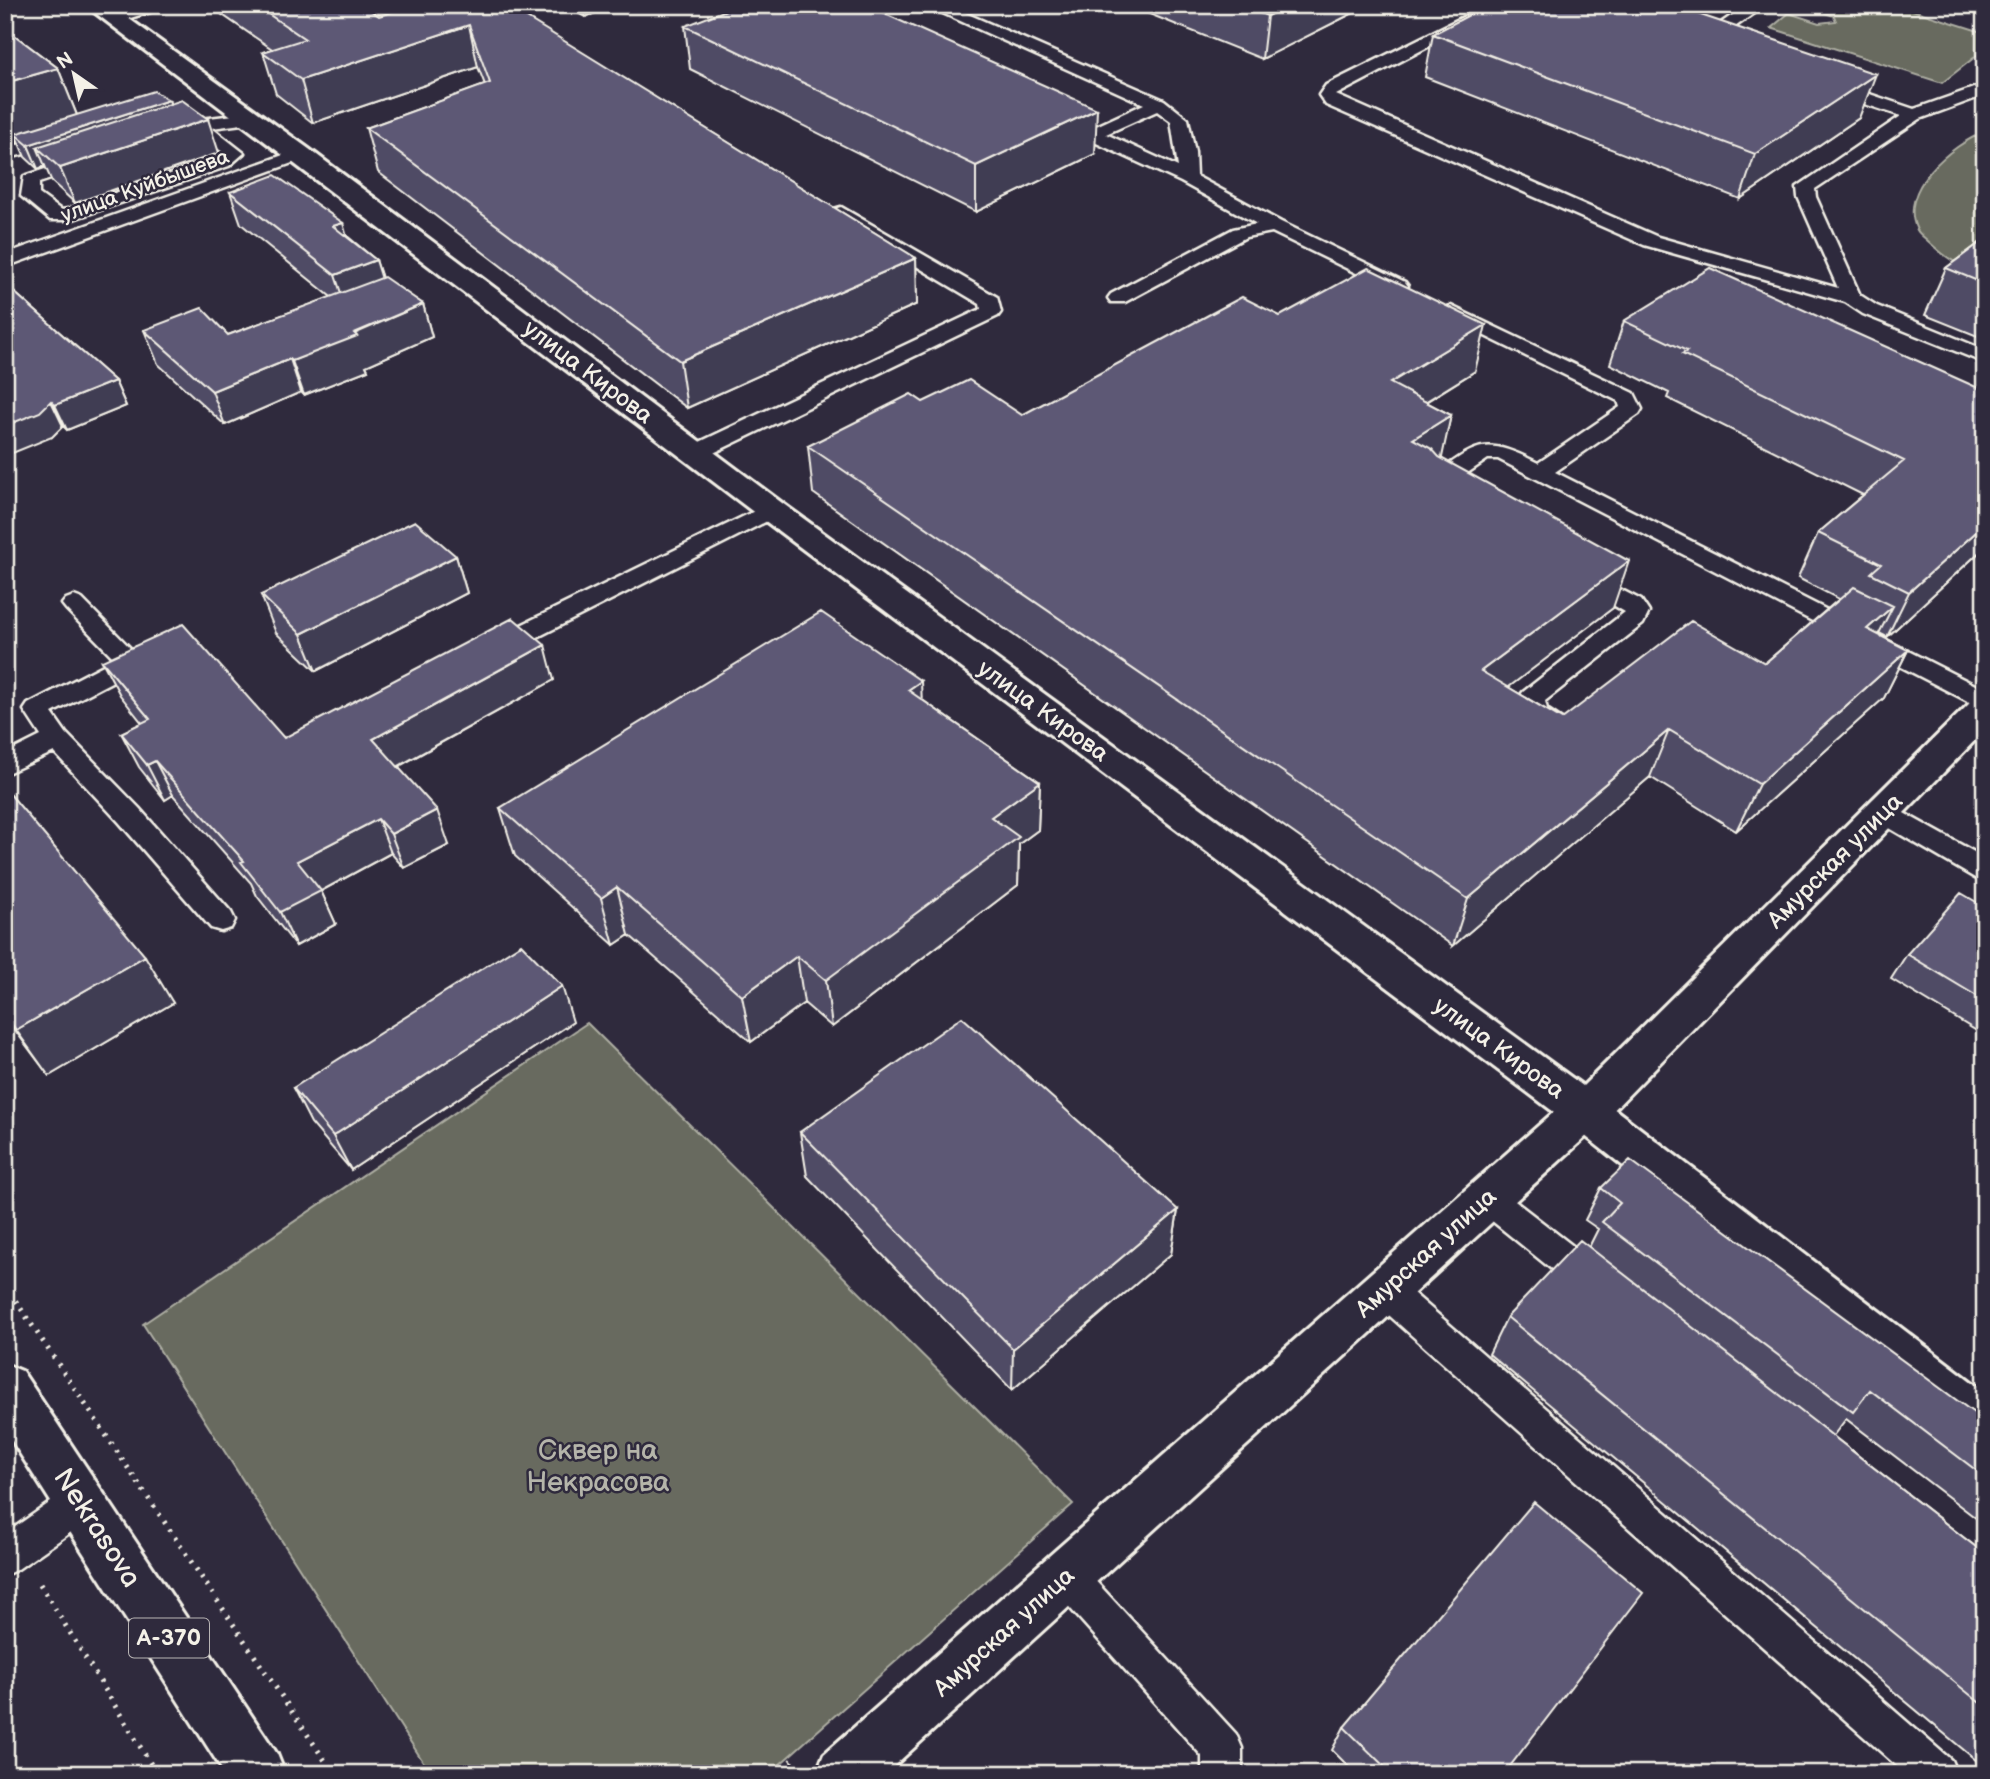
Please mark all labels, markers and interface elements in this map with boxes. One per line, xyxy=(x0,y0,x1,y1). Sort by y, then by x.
north arrow xyxy=(38,38,108,108)
text: N xyxy=(53,48,78,75)
street label: улица Куйбышева xyxy=(58,144,233,228)
street label: улица Кирова xyxy=(518,314,658,430)
street label: улица Кирова xyxy=(972,654,1114,768)
street label: Амурская улица xyxy=(1761,787,1909,935)
street label: улица Кирова xyxy=(1428,991,1570,1105)
street label: Амурская улица xyxy=(1349,1182,1502,1324)
park label: Сквер на Некрасова xyxy=(526,1434,670,1499)
street label: Nekrasova xyxy=(46,1462,148,1594)
street label: Амурская улица xyxy=(927,1561,1080,1703)
road number: А-370 xyxy=(129,1618,209,1658)

